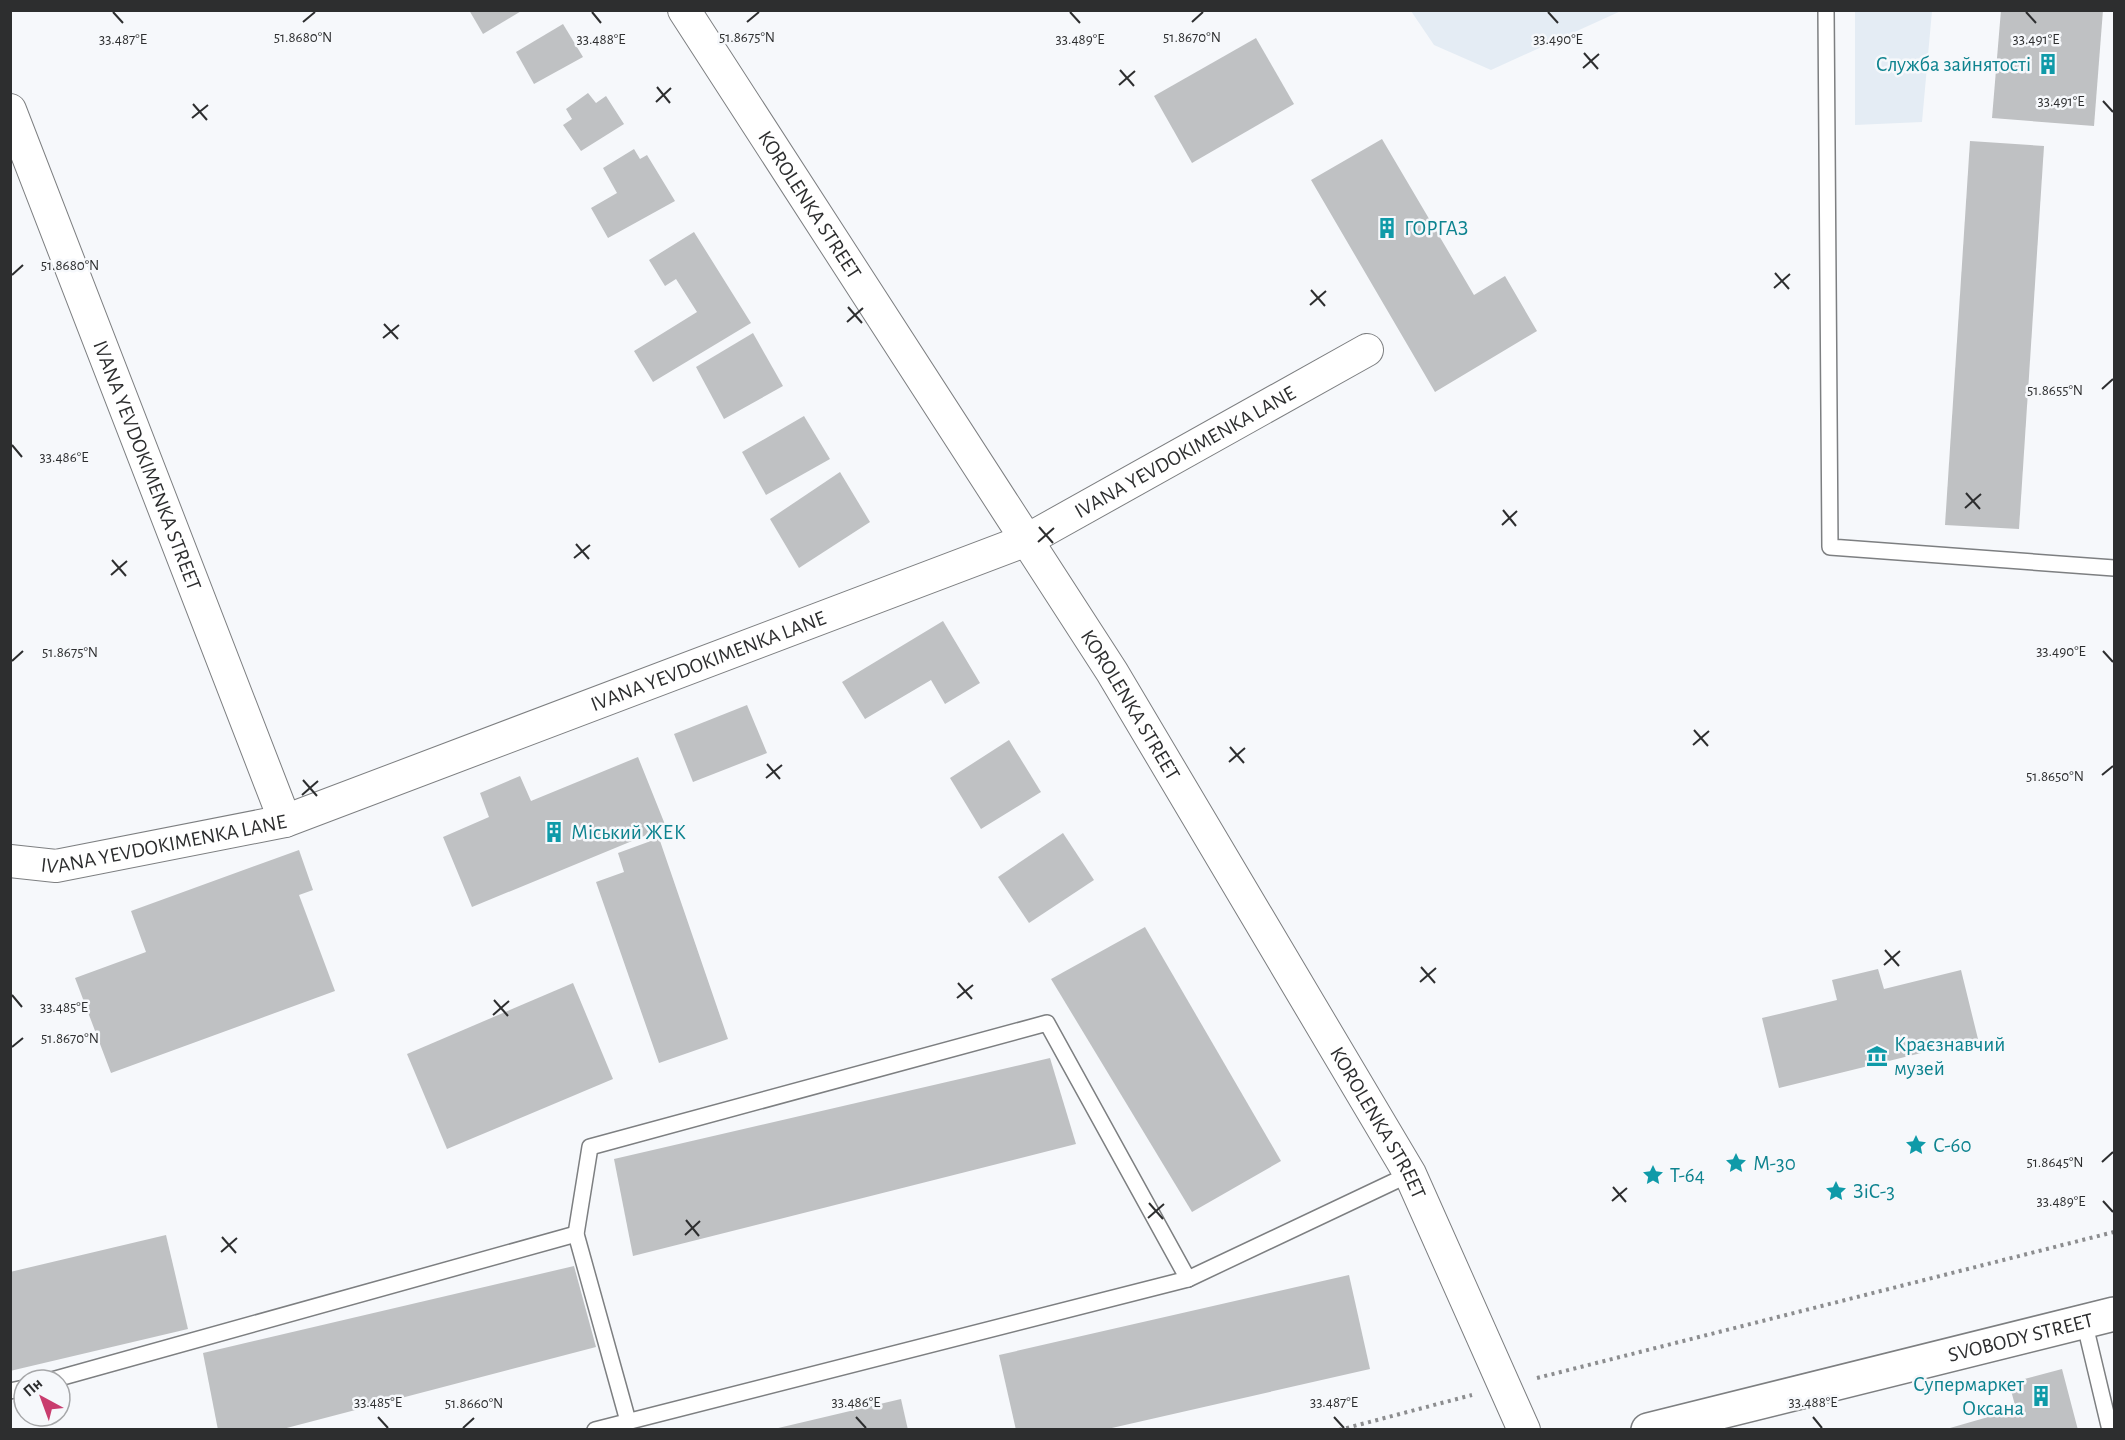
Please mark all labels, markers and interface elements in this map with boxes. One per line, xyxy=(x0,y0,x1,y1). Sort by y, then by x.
text: 51.8680°N xyxy=(274,30,332,45)
text: 51.8675°N xyxy=(719,30,775,45)
text: 51.8670°N xyxy=(1163,30,1221,45)
text: 33.487°E xyxy=(99,32,147,47)
text: 33.488°E xyxy=(577,32,625,47)
text: 33.489°E xyxy=(1056,32,1104,47)
text: 33.490°E xyxy=(1533,32,1583,47)
text: 33.491°E xyxy=(2013,32,2059,47)
building icon: Служба зайнятості xyxy=(2036,52,2060,76)
place label: Служба зайнятості xyxy=(1876,54,2031,75)
text: 33.491°E xyxy=(2038,94,2084,109)
street label: KOROLENKA STREET xyxy=(754,127,865,283)
building icon: ГОРГАЗ xyxy=(1375,216,1399,240)
place label: ГОРГАЗ xyxy=(1404,218,1469,239)
text: 51.8680°N xyxy=(41,258,99,273)
street label: IVANA YEVDOKIMENKA STREET xyxy=(89,338,205,593)
street label: IVANA YEVDOKIMENKA LANE xyxy=(1071,382,1299,522)
text: 51.8655°N xyxy=(2027,383,2083,398)
text: 33.486°E xyxy=(40,450,88,465)
street label: IVANA YEVDOKIMENKA LANE xyxy=(588,607,829,715)
street label: KOROLENKA STREET xyxy=(1077,626,1184,784)
text: 33.490°E xyxy=(2036,644,2086,659)
text: 51.8675°N xyxy=(42,645,98,660)
text: 51.8650°N xyxy=(2026,769,2084,784)
street label: IVANA YEVDOKIMENKA LANE xyxy=(40,811,288,877)
building icon: Міський ЖЕК xyxy=(542,820,566,844)
place label: Міський ЖЕК xyxy=(571,822,686,843)
text: 33.485°E xyxy=(40,1000,88,1015)
text: 51.8670°N xyxy=(41,1031,99,1046)
place label: Краєзнавчий музей xyxy=(1894,1034,2005,1079)
street label: KOROLENKA STREET xyxy=(1326,1043,1430,1202)
museum icon: Краєзнавчий музей xyxy=(1865,1044,1889,1068)
place icon: С-60 xyxy=(1904,1133,1928,1157)
place label: С-60 xyxy=(1933,1135,1972,1156)
place icon: М-30 xyxy=(1724,1151,1748,1175)
place label: М-30 xyxy=(1753,1153,1796,1174)
text: 51.8645°N xyxy=(2026,1155,2084,1170)
place icon: Т-64 xyxy=(1641,1163,1665,1187)
place label: Т-64 xyxy=(1670,1165,1705,1186)
place icon: ЗіС-3 xyxy=(1824,1179,1848,1203)
place label: ЗіС-3 xyxy=(1853,1181,1895,1202)
text: 33.489°E xyxy=(2037,1194,2085,1209)
street label: SVOBODY STREET xyxy=(1946,1310,2096,1366)
north arrow xyxy=(12,1368,72,1428)
place label: Супермаркет Оксана xyxy=(1913,1374,2024,1419)
text: Пн xyxy=(20,1375,45,1400)
building icon: Супермаркет Оксана xyxy=(2029,1384,2053,1408)
text: 33.485°E xyxy=(354,1395,402,1410)
text: 33.486°E xyxy=(832,1395,880,1410)
text: 33.487°E xyxy=(1310,1395,1358,1410)
text: 33.488°E xyxy=(1789,1395,1837,1410)
text: 51.8660°N xyxy=(445,1396,503,1411)

